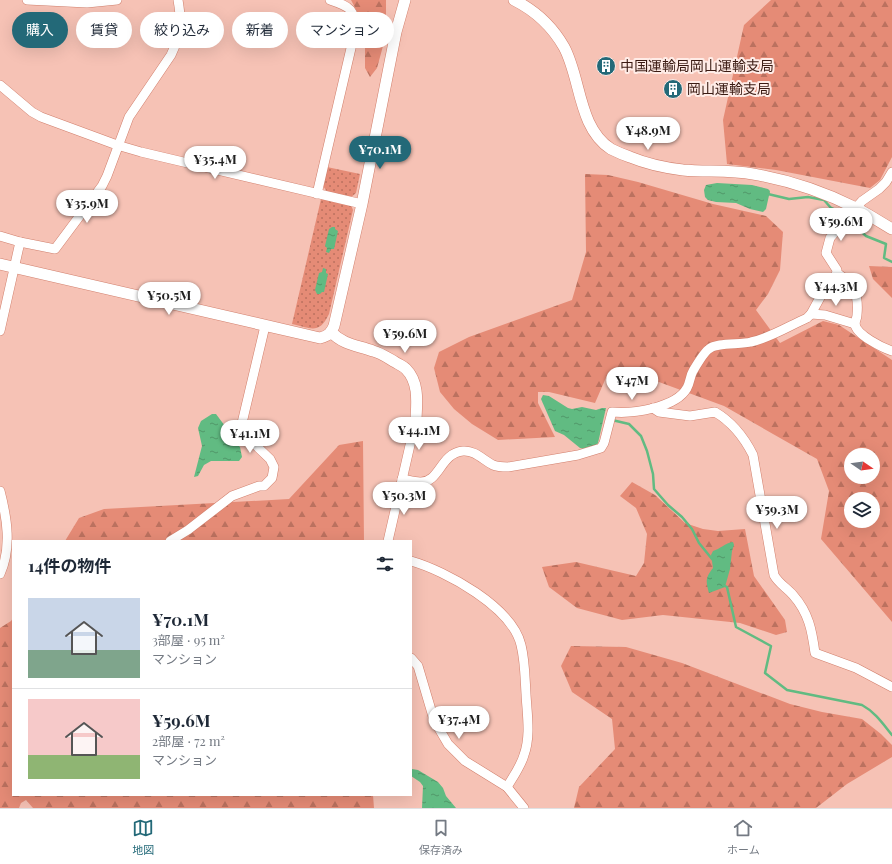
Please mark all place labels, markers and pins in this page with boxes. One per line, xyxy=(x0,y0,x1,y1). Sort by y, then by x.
building icon: 中国運輸局岡山運輸支局 xyxy=(595,55,617,77)
place label: 中国運輸局岡山運輸支局 xyxy=(620,56,774,75)
building icon: 岡山運輸支局 xyxy=(662,78,684,100)
place label: 岡山運輸支局 xyxy=(687,79,771,98)
pin: ¥48.9M xyxy=(615,117,681,151)
pin: ¥70.1M xyxy=(347,136,413,170)
pin: ¥35.4M xyxy=(182,146,248,180)
pin: ¥35.9M xyxy=(54,190,120,224)
pin: ¥59.6M xyxy=(808,208,874,242)
pin: ¥44.3M xyxy=(803,273,869,307)
pin: ¥50.5M xyxy=(136,282,202,316)
pin: ¥59.6M xyxy=(372,320,438,354)
pin: ¥47M xyxy=(608,367,656,401)
pin: ¥44.1M xyxy=(386,417,452,451)
pin: ¥41.1M xyxy=(217,420,283,454)
pin: ¥50.3M xyxy=(371,482,437,516)
pin: ¥59.3M xyxy=(744,496,810,530)
pin: ¥37.4M xyxy=(426,706,492,740)

